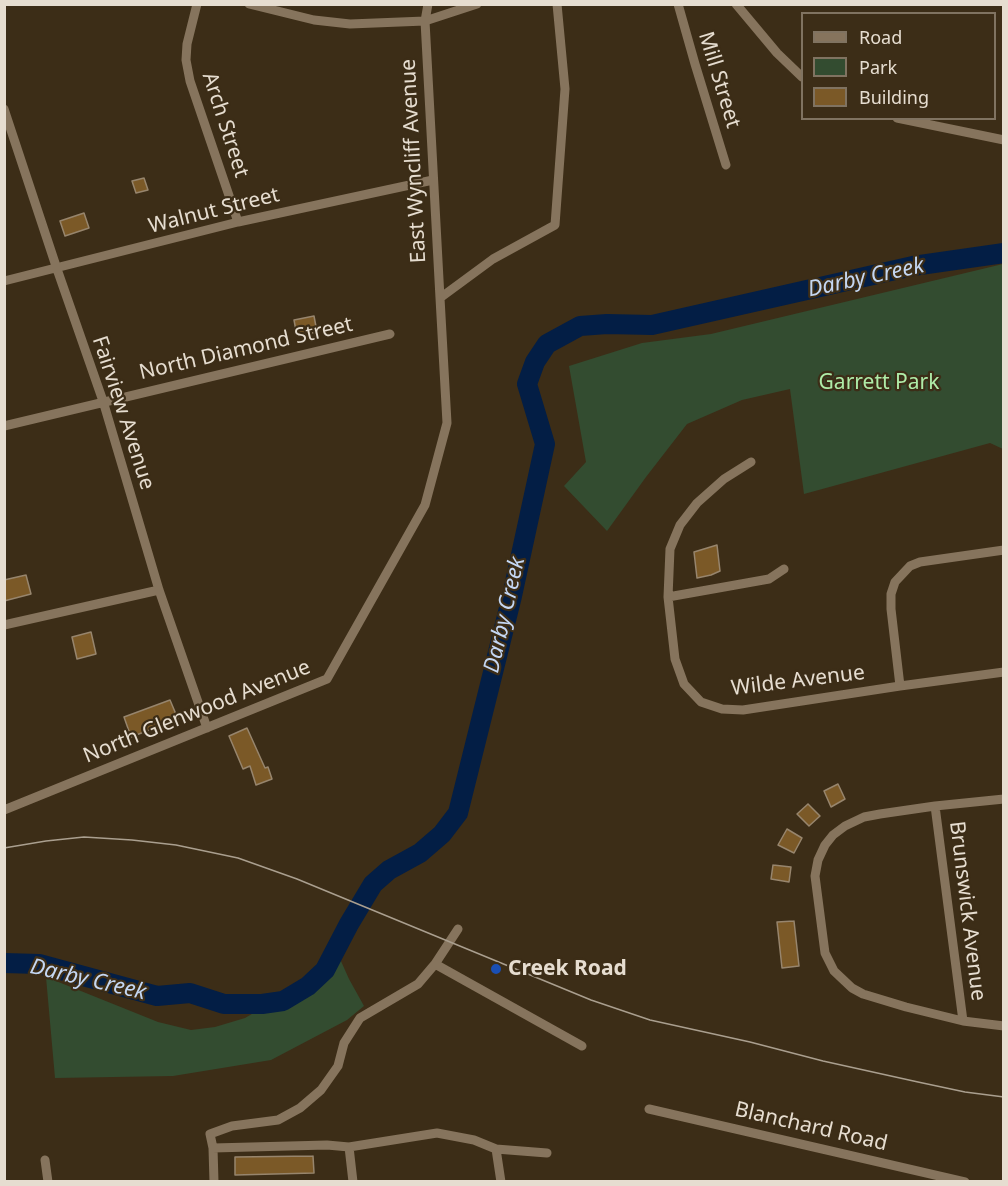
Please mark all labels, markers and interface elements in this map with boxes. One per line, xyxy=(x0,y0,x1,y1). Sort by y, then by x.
legend xyxy=(801,12,996,120)
text: Road xyxy=(859,25,902,49)
street label: Mill Street xyxy=(692,29,746,131)
text: Park xyxy=(859,55,897,79)
street label: East Wyncliff Avenue xyxy=(396,58,432,264)
street label: Arch Street xyxy=(196,69,254,181)
text: Building xyxy=(859,85,929,109)
street label: Walnut Street xyxy=(146,183,282,239)
water label: Darby Creek xyxy=(805,253,927,303)
street label: North Diamond Street xyxy=(137,312,355,386)
street label: Fairview Avenue xyxy=(86,333,160,493)
park label: Garrett Park xyxy=(819,370,939,396)
water label: Darby Creek xyxy=(479,554,531,676)
street label: North Glenwood Avenue xyxy=(80,655,314,769)
street label: Wilde Avenue xyxy=(730,660,866,702)
street label: Brunswick Avenue xyxy=(943,820,991,1002)
water label: Darby Creek xyxy=(27,954,149,1006)
place label: Creek Road xyxy=(508,956,627,982)
marker: Creek Road xyxy=(489,962,503,976)
street label: Blanchard Road xyxy=(732,1097,890,1157)

